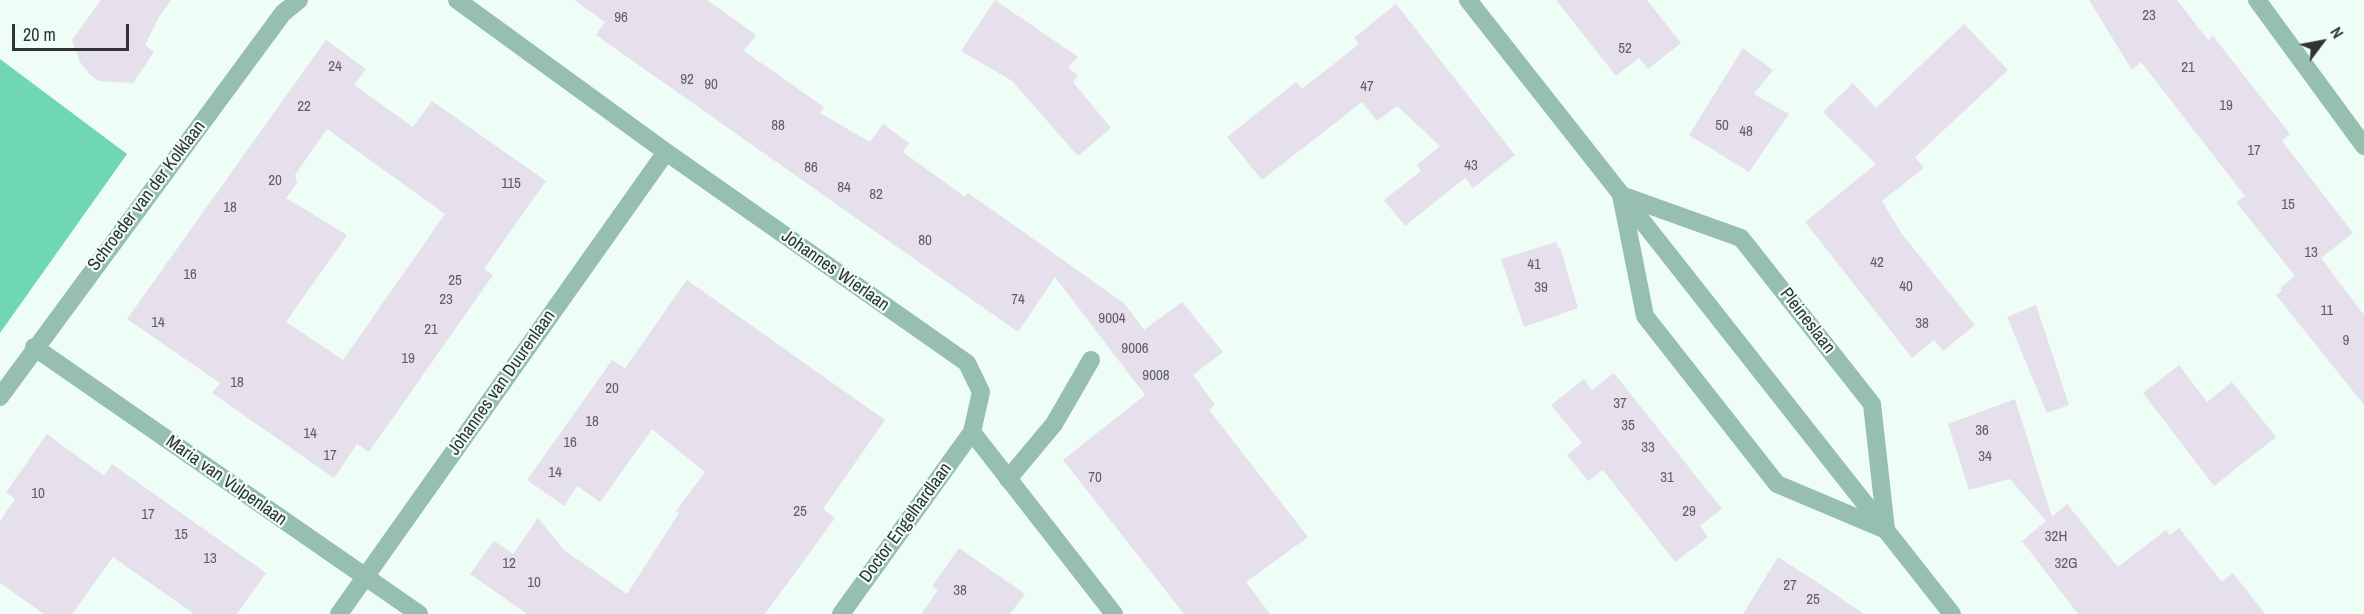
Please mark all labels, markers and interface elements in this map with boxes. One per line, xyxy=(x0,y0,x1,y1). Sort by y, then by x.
house number: 23 xyxy=(2142,7,2156,25)
house number: 96 xyxy=(614,9,628,27)
scale bar xyxy=(15,12,132,50)
north arrow xyxy=(2292,12,2352,72)
text: 20 m xyxy=(23,22,56,47)
text: N xyxy=(2325,23,2349,42)
house number: 52 xyxy=(1618,40,1632,58)
house number: 24 xyxy=(328,58,342,76)
house number: 21 xyxy=(2181,59,2195,77)
house number: 92 xyxy=(680,71,694,89)
house number: 90 xyxy=(704,76,718,94)
house number: 47 xyxy=(1360,78,1374,96)
house number: 19 xyxy=(2219,97,2233,115)
house number: 22 xyxy=(297,98,311,116)
street label: Schroeder van der Kolklaan xyxy=(84,117,210,275)
house number: 88 xyxy=(771,117,785,135)
house number: 50 xyxy=(1715,117,1729,135)
house number: 48 xyxy=(1739,123,1753,141)
house number: 17 xyxy=(2247,142,2261,160)
house number: 43 xyxy=(1464,157,1478,175)
house number: 86 xyxy=(804,159,818,177)
house number: 20 xyxy=(268,172,282,190)
house number: 115 xyxy=(501,175,521,193)
house number: 84 xyxy=(837,179,851,197)
house number: 82 xyxy=(869,186,883,204)
house number: 15 xyxy=(2281,196,2295,214)
house number: 18 xyxy=(223,199,237,217)
street label: Johannes Wierlaan xyxy=(777,226,893,316)
house number: 80 xyxy=(918,232,932,250)
house number: 13 xyxy=(2304,244,2318,262)
house number: 42 xyxy=(1870,254,1884,272)
house number: 41 xyxy=(1527,256,1541,274)
house number: 16 xyxy=(183,266,197,284)
house number: 25 xyxy=(448,272,462,290)
house number: 40 xyxy=(1899,278,1913,296)
house number: 39 xyxy=(1534,279,1548,297)
street label: Pleineslaan xyxy=(1775,284,1839,358)
house number: 23 xyxy=(439,291,453,309)
house number: 74 xyxy=(1011,291,1025,309)
house number: 11 xyxy=(2321,302,2333,320)
street label: Johannes van Duurenlaan xyxy=(444,306,560,460)
house number: 9004 xyxy=(1098,310,1126,328)
house number: 14 xyxy=(151,314,165,332)
house number: 38 xyxy=(1915,315,1929,333)
house number: 21 xyxy=(424,321,438,339)
house number: 9 xyxy=(2343,332,2349,350)
house number: 9006 xyxy=(1121,340,1149,358)
house number: 19 xyxy=(401,350,415,368)
house number: 9008 xyxy=(1142,367,1170,385)
house number: 18 xyxy=(230,374,244,392)
house number: 20 xyxy=(605,380,619,398)
house number: 37 xyxy=(1613,395,1627,413)
house number: 18 xyxy=(585,413,599,431)
house number: 35 xyxy=(1621,417,1635,435)
house number: 36 xyxy=(1975,422,1989,440)
house number: 14 xyxy=(303,425,317,443)
street label: Maria van Vulpenlaan xyxy=(161,431,291,531)
house number: 16 xyxy=(563,434,577,452)
house number: 33 xyxy=(1641,439,1655,457)
house number: 17 xyxy=(323,447,337,465)
house number: 34 xyxy=(1978,448,1992,466)
street label: Doctor Engelhardlaan xyxy=(855,459,957,587)
house number: 14 xyxy=(548,464,562,482)
house number: 70 xyxy=(1088,469,1102,487)
house number: 31 xyxy=(1660,469,1674,487)
house number: 10 xyxy=(31,485,45,503)
house number: 25 xyxy=(793,503,807,521)
house number: 29 xyxy=(1682,503,1696,521)
house number: 17 xyxy=(141,506,155,524)
house number: 15 xyxy=(174,526,188,544)
house number: 32H xyxy=(2045,528,2067,546)
house number: 13 xyxy=(203,550,217,568)
house number: 12 xyxy=(502,555,516,573)
house number: 32G xyxy=(2054,555,2078,573)
house number: 10 xyxy=(527,574,541,592)
house number: 27 xyxy=(1783,577,1797,595)
house number: 38 xyxy=(953,582,967,600)
house number: 25 xyxy=(1806,591,1820,609)

